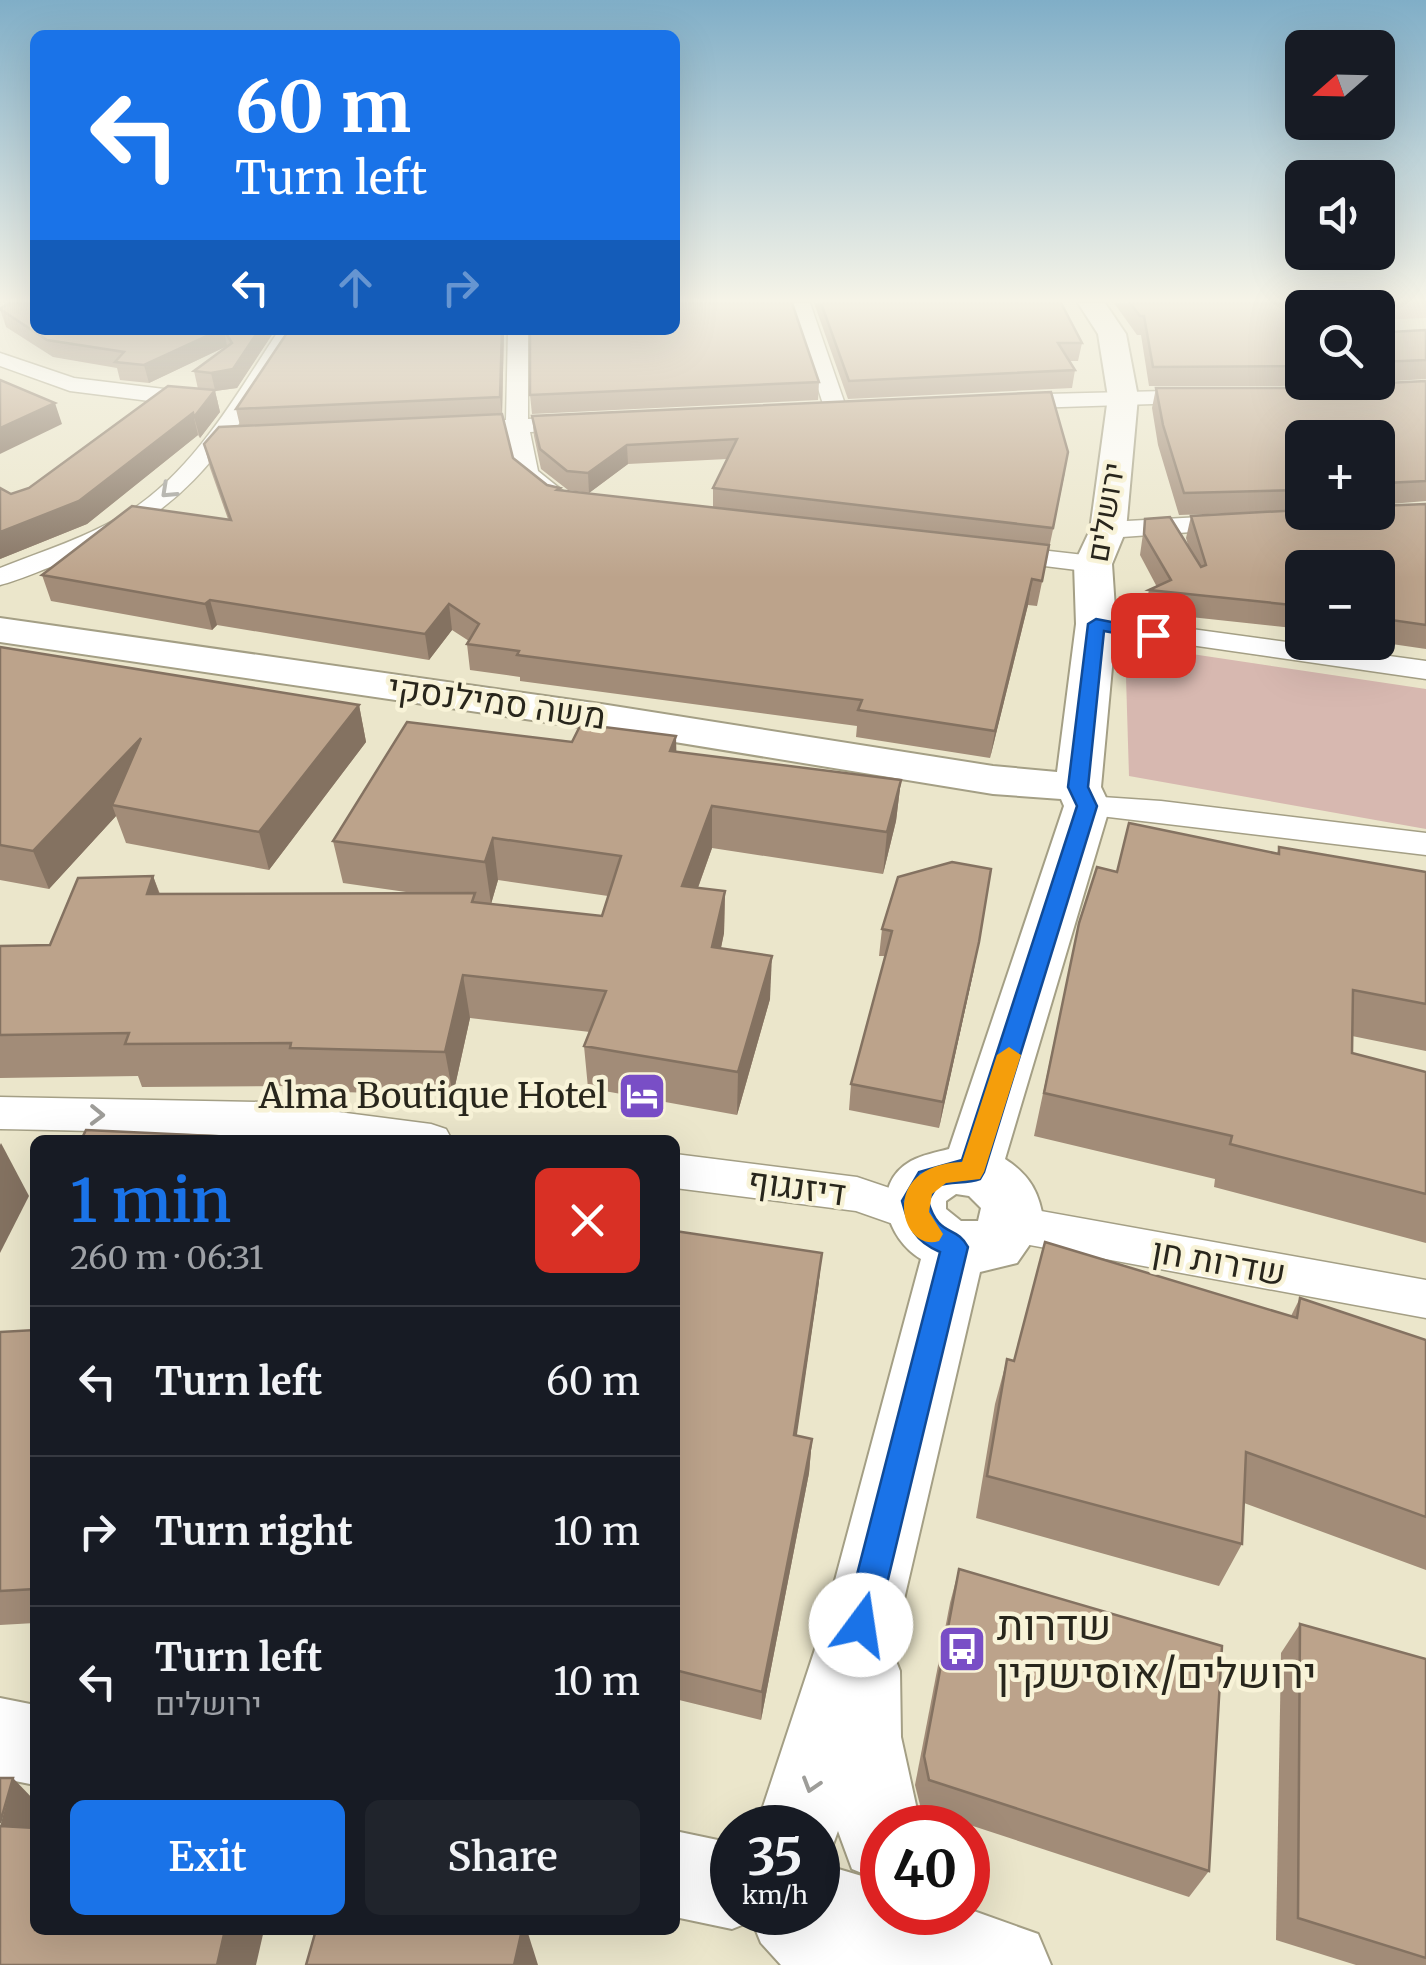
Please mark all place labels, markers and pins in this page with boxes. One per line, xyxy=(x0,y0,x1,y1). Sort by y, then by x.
pin xyxy=(1111,593,1196,678)
hotel icon: Alma Boutique Hotel xyxy=(616,1070,668,1122)
place label: Alma Boutique Hotel xyxy=(258,1074,607,1118)
place label: שדרות ירושלים/אוסישקין xyxy=(997,1599,1316,1699)
bus stop icon: שדרות ירושלים/אוסישקין xyxy=(936,1623,988,1675)

